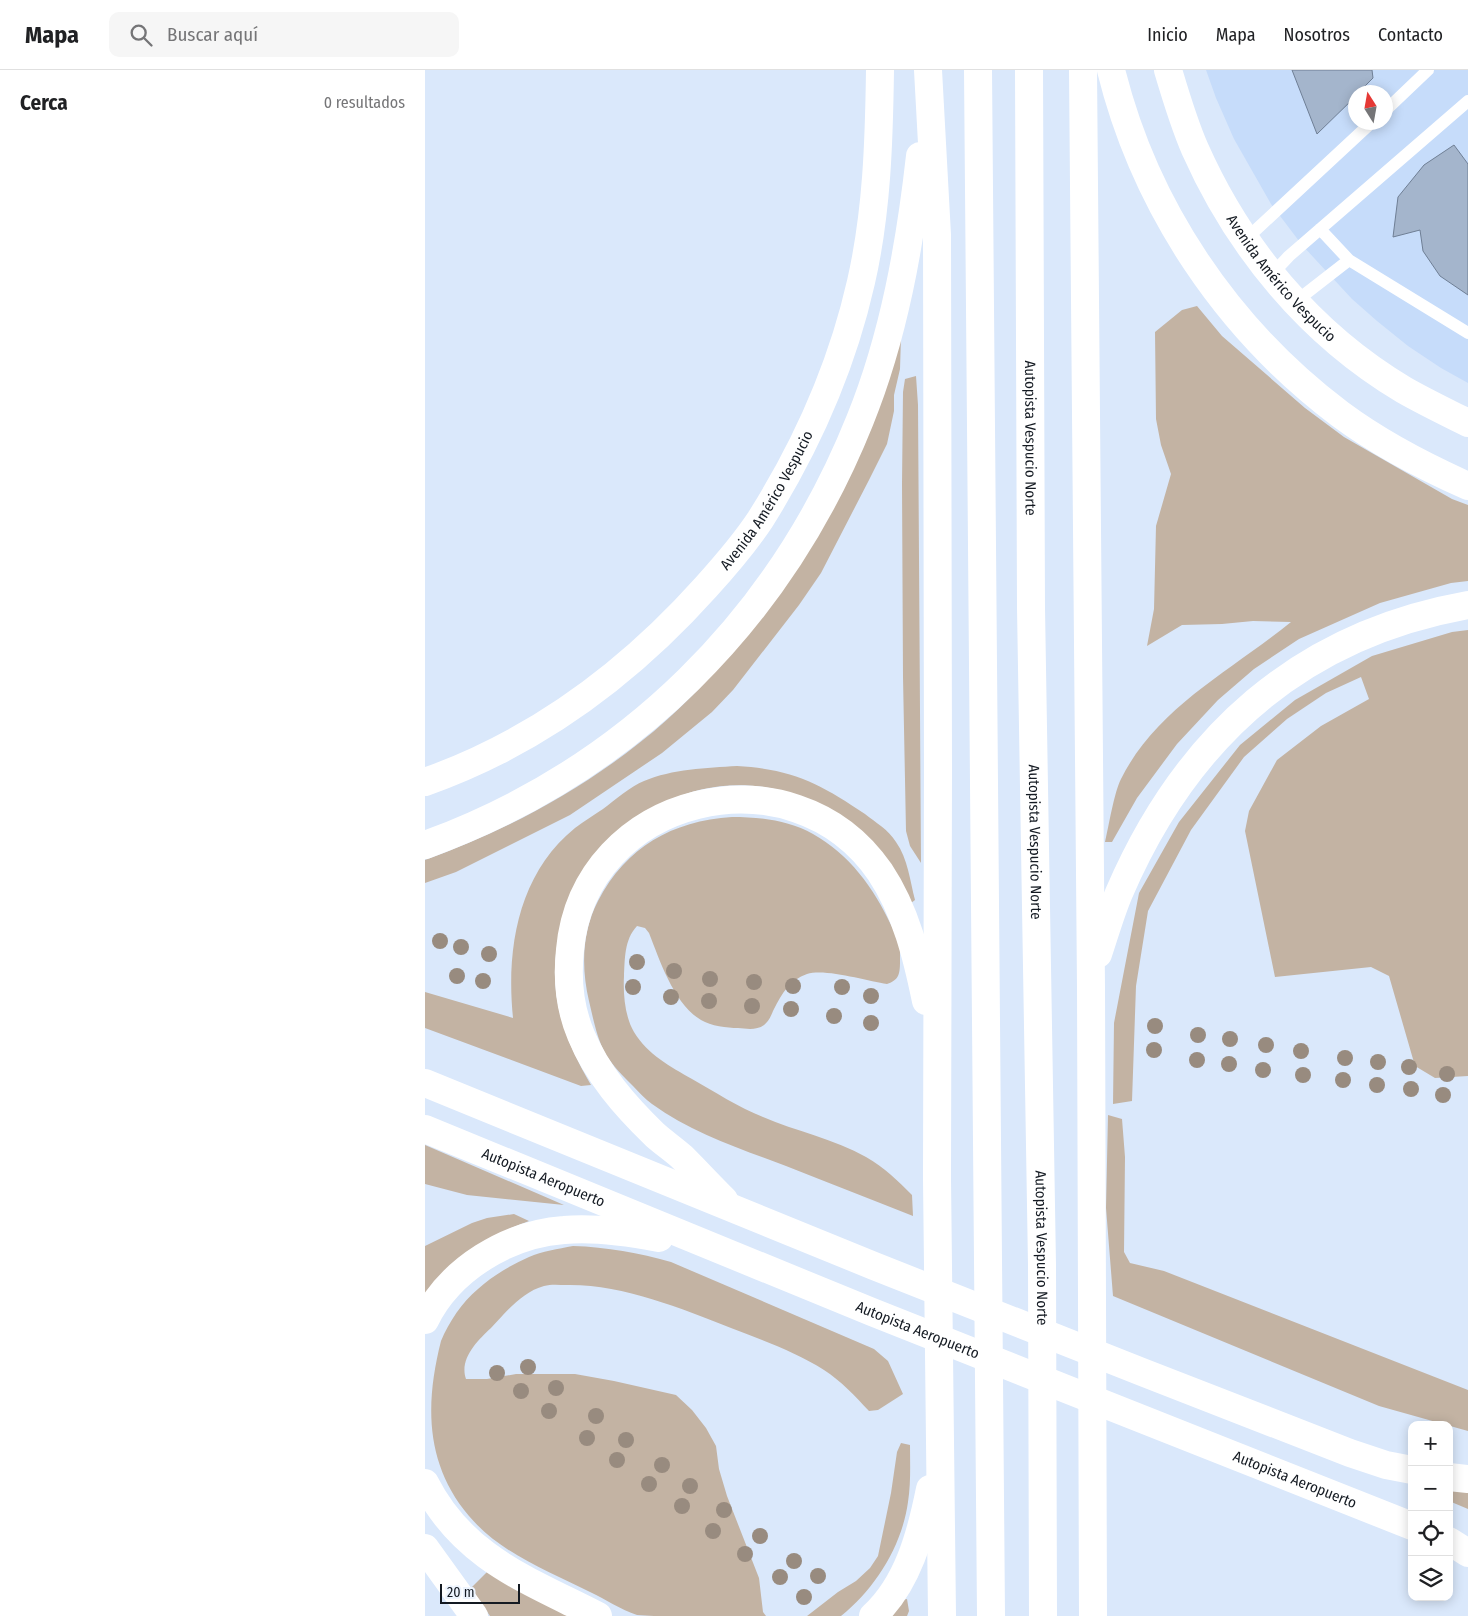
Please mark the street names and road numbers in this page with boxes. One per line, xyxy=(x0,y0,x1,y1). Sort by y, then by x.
street label: Avenida Américo Vespucio xyxy=(1223,211,1340,346)
street label: Autopista Vespucio Norte xyxy=(1021,360,1040,516)
street label: Avenida Américo Vespucio xyxy=(716,428,817,574)
street label: Autopista Vespucio Norte xyxy=(1025,764,1045,920)
street label: Autopista Aeropuerto xyxy=(479,1144,608,1211)
street label: Autopista Vespucio Norte xyxy=(1031,1170,1051,1325)
street label: Autopista Aeropuerto xyxy=(853,1297,982,1363)
street label: Autopista Aeropuerto xyxy=(1231,1447,1359,1512)

